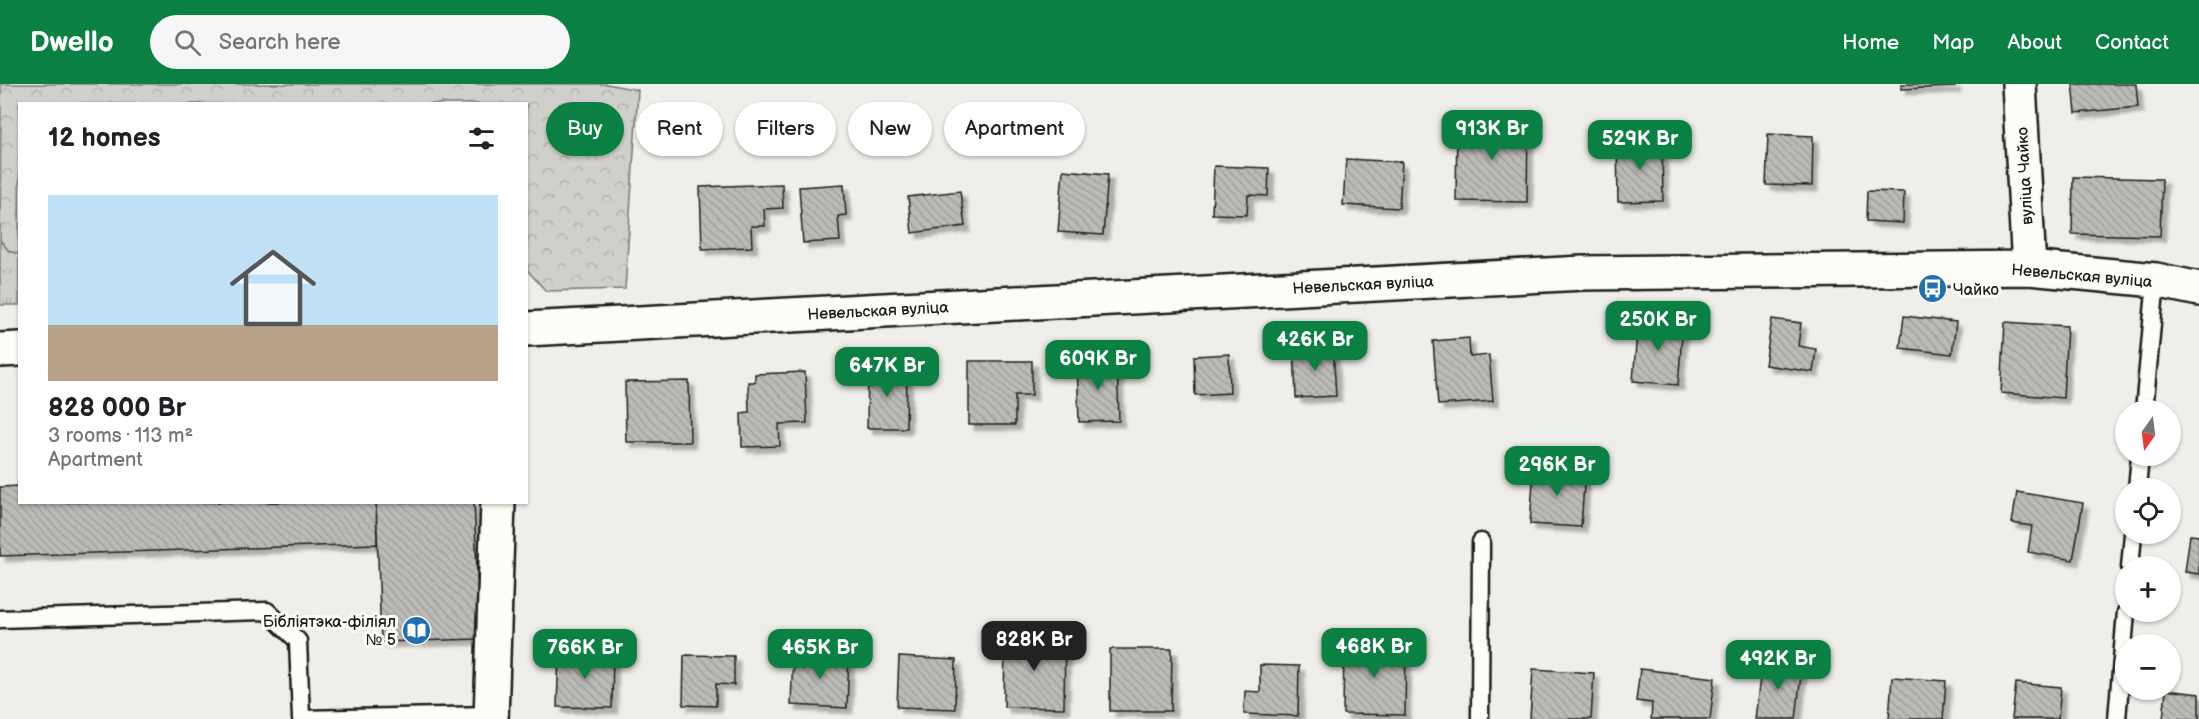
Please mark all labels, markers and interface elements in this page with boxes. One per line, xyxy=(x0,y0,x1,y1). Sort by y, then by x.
search box xyxy=(150,15,570,69)
text: Dwello xyxy=(30,26,114,59)
icon: search xyxy=(171,26,204,59)
text: Search here xyxy=(219,29,341,56)
text: Home xyxy=(1842,30,1899,55)
text: Map xyxy=(1932,30,1974,55)
text: About xyxy=(2007,30,2062,55)
text: Contact xyxy=(2095,30,2169,55)
chip: Buy xyxy=(546,102,624,156)
chip: Rent xyxy=(636,102,723,156)
chip: Filters xyxy=(735,102,836,156)
chip: New xyxy=(848,102,932,156)
chip: Apartment xyxy=(944,102,1085,156)
pin: 913K Br xyxy=(1437,110,1547,161)
text: 913K Br xyxy=(1456,117,1528,141)
pin: 529K Br xyxy=(1585,120,1695,171)
icon: filters xyxy=(465,122,498,155)
text: 12 homes xyxy=(48,123,160,154)
text: 529K Br xyxy=(1602,127,1678,151)
street label: вуліца Чайко xyxy=(2013,127,2038,225)
icon: home xyxy=(219,234,327,342)
street label: Невельская вуліца xyxy=(2011,261,2154,292)
street label: Невельская вуліца xyxy=(1292,272,1435,299)
bus stop icon: Чайко xyxy=(1916,273,1948,305)
place label: Чайко xyxy=(1953,281,1999,300)
street label: Невельская вуліца xyxy=(807,298,950,325)
pin: 250K Br xyxy=(1603,301,1713,352)
text: 250K Br xyxy=(1619,308,1697,332)
pin: 426K Br xyxy=(1260,321,1370,372)
text: 426K Br xyxy=(1277,328,1353,352)
pin: 609K Br xyxy=(1043,340,1153,391)
pin: 647K Br xyxy=(832,347,942,398)
text: 609K Br xyxy=(1059,347,1137,371)
text: 647K Br xyxy=(849,354,925,378)
text: 828 000 Br xyxy=(48,393,186,424)
north arrow xyxy=(2115,400,2181,466)
map controls xyxy=(2115,400,2181,700)
text: 3 rooms · 113 m² xyxy=(48,424,193,448)
pin: 296K Br xyxy=(1502,446,1612,497)
text: Apartment xyxy=(48,448,143,472)
text: 296K Br xyxy=(1519,453,1595,477)
button: locate xyxy=(2115,478,2181,544)
button: + xyxy=(2115,556,2181,622)
place label: Бібліятэка-філіял № 5 xyxy=(263,613,396,650)
library icon: Бібліятэка-філіял № 5 xyxy=(401,614,433,646)
pin: 828K Br xyxy=(979,621,1089,672)
text: 828K Br xyxy=(995,628,1073,652)
pin: 468K Br xyxy=(1319,628,1429,679)
pin: 766K Br xyxy=(530,629,640,680)
pin: 465K Br xyxy=(765,629,875,680)
button: − xyxy=(2115,634,2181,700)
text: 468K Br xyxy=(1336,635,1413,659)
text: 766K Br xyxy=(547,636,623,660)
text: 465K Br xyxy=(782,636,858,660)
pin: 492K Br xyxy=(1723,640,1833,691)
text: 492K Br xyxy=(1740,647,1816,671)

